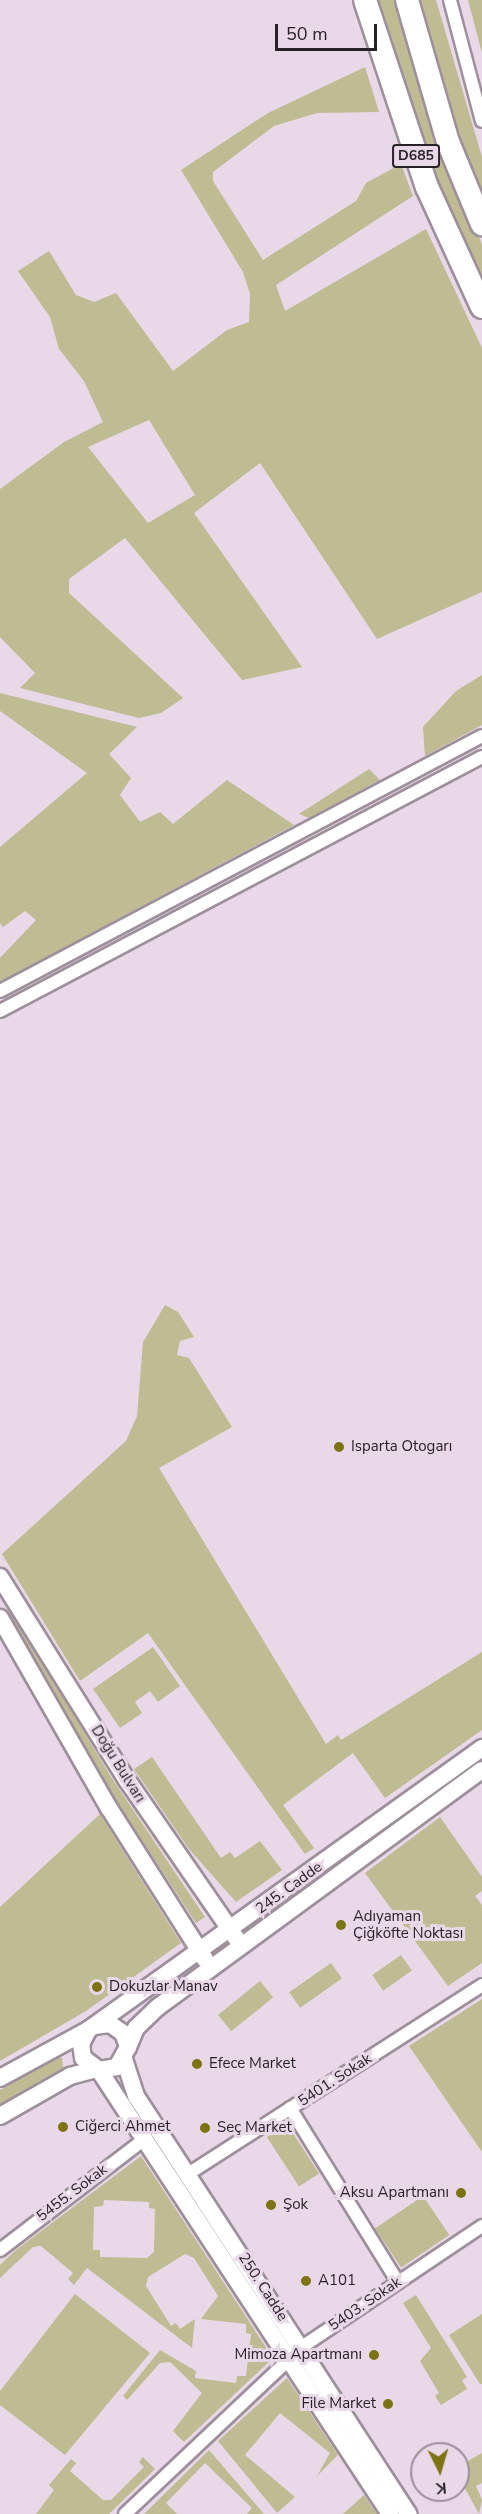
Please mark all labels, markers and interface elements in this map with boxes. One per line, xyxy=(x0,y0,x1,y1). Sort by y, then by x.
scale bar xyxy=(278,12,380,50)
text: 50 m xyxy=(286,22,328,46)
road number: D685 xyxy=(392,145,440,167)
place label: Isparta Otogarı xyxy=(351,1438,452,1456)
marker: Isparta Otogarı xyxy=(332,1440,346,1454)
street label: Doğu Bulvarı xyxy=(87,1722,149,1806)
street label: 245. Cadde xyxy=(252,1858,326,1918)
place label: Adıyaman Çiğköfte Noktası xyxy=(353,1907,463,1942)
marker: Adıyaman Çiğköfte Noktası xyxy=(334,1918,348,1932)
place label: Dokuzlar Manav xyxy=(109,1978,218,1996)
marker: Dokuzlar Manav xyxy=(90,1980,104,1994)
street label: 5401. Sokak xyxy=(295,2050,375,2110)
place label: Efece Market xyxy=(209,2055,296,2073)
marker: Efece Market xyxy=(190,2057,204,2071)
place label: Ciğerci Ahmet xyxy=(75,2118,170,2136)
place label: Seç Market xyxy=(217,2119,292,2137)
marker: Ciğerci Ahmet xyxy=(56,2120,70,2134)
marker: Seç Market xyxy=(198,2121,212,2135)
street label: 5455. Sokak xyxy=(33,2161,111,2225)
place label: Aksu Apartmanı xyxy=(340,2184,449,2202)
marker: Aksu Apartmanı xyxy=(454,2186,468,2200)
place label: Şok xyxy=(283,2196,308,2214)
marker: Şok xyxy=(264,2198,278,2212)
street label: 250. Cadde xyxy=(234,2250,292,2324)
place label: A101 xyxy=(318,2272,356,2290)
street label: 5403. Sokak xyxy=(325,2273,405,2335)
marker: A101 xyxy=(299,2274,313,2288)
place label: Mimoza Apartmanı xyxy=(235,2346,362,2364)
marker: Mimoza Apartmanı xyxy=(367,2348,381,2362)
place label: File Market xyxy=(301,2395,376,2413)
marker: File Market xyxy=(381,2397,395,2411)
north arrow xyxy=(410,2442,470,2502)
text: K xyxy=(435,2477,448,2499)

